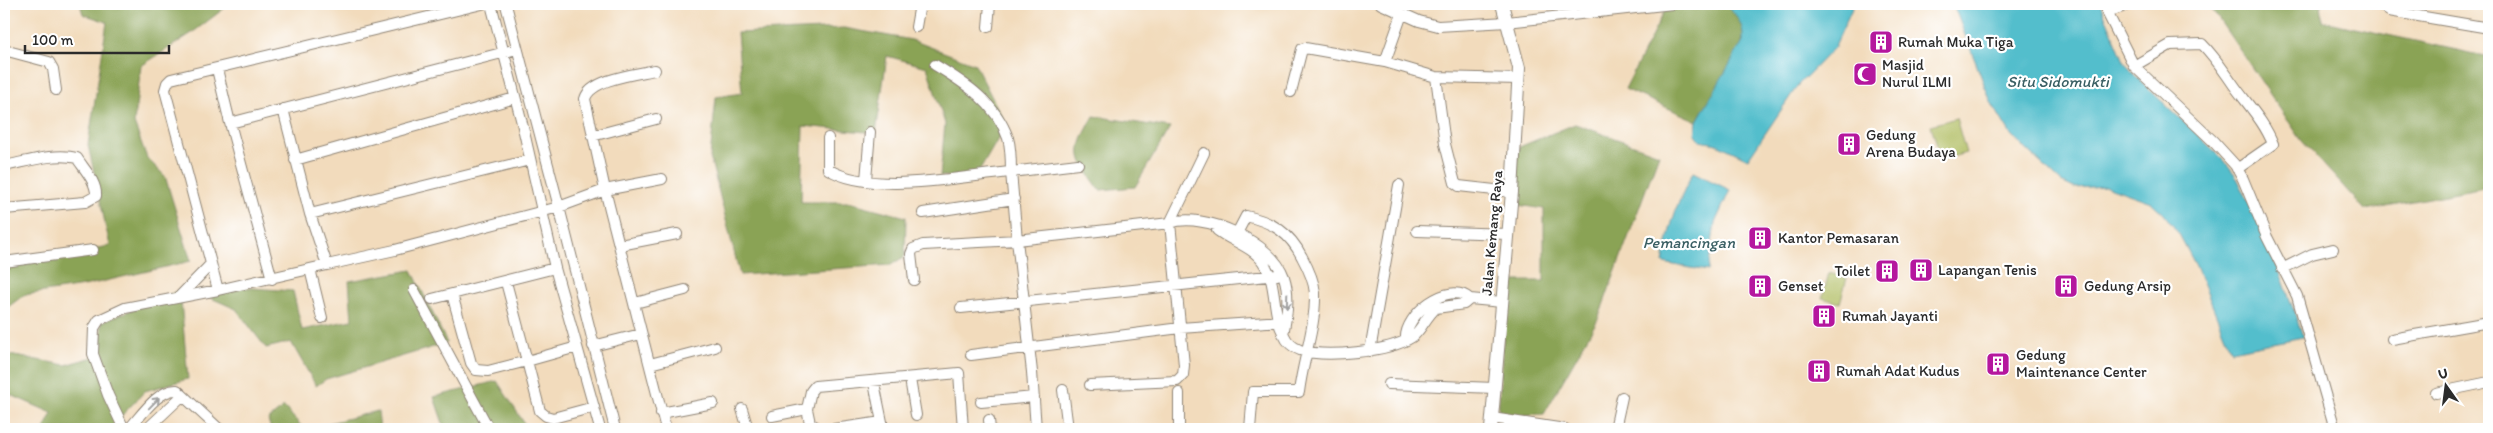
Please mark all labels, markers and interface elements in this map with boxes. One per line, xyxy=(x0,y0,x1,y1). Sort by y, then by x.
scale bar xyxy=(25,22,169,54)
building icon: Rumah Muka Tiga xyxy=(1868,29,1894,55)
text: 100 m xyxy=(32,31,74,49)
place label: Rumah Muka Tiga xyxy=(1898,33,2014,51)
place label: Masjid Nurul ILMI xyxy=(1882,56,1951,91)
mosque icon: Masjid Nurul ILMI xyxy=(1852,61,1878,87)
water label: Situ Sidomukti xyxy=(2007,72,2111,91)
place label: Gedung Arena Budaya xyxy=(1866,126,1956,161)
building icon: Gedung Arena Budaya xyxy=(1836,131,1862,157)
street label: Jalan Kemang Raya xyxy=(1478,169,1506,296)
building icon: Kantor Pemasaran xyxy=(1747,225,1773,251)
place label: Kantor Pemasaran xyxy=(1778,229,1899,247)
water label: Pemancingan xyxy=(1643,233,1736,252)
building icon: Lapangan Tenis xyxy=(1908,257,1934,283)
building icon: Toilet xyxy=(1874,258,1900,284)
place label: Lapangan Tenis xyxy=(1938,261,2037,279)
place label: Toilet xyxy=(1834,262,1870,280)
building icon: Genset xyxy=(1747,273,1773,299)
building icon: Gedung Arsip xyxy=(2053,273,2079,299)
place label: Genset xyxy=(1778,277,1824,295)
place label: Gedung Arsip xyxy=(2084,277,2171,295)
one-way arrow xyxy=(1282,293,1292,309)
building icon: Rumah Jayanti xyxy=(1811,303,1837,329)
place label: Rumah Jayanti xyxy=(1842,307,1938,325)
place label: Gedung Maintenance Center xyxy=(2016,346,2147,381)
building icon: Gedung Maintenance Center xyxy=(1985,351,2011,377)
building icon: Rumah Adat Kudus xyxy=(1806,358,1832,384)
north arrow xyxy=(2420,360,2470,410)
place label: Rumah Adat Kudus xyxy=(1836,362,1960,380)
text: U xyxy=(2436,364,2450,383)
one-way arrow xyxy=(148,397,160,409)

